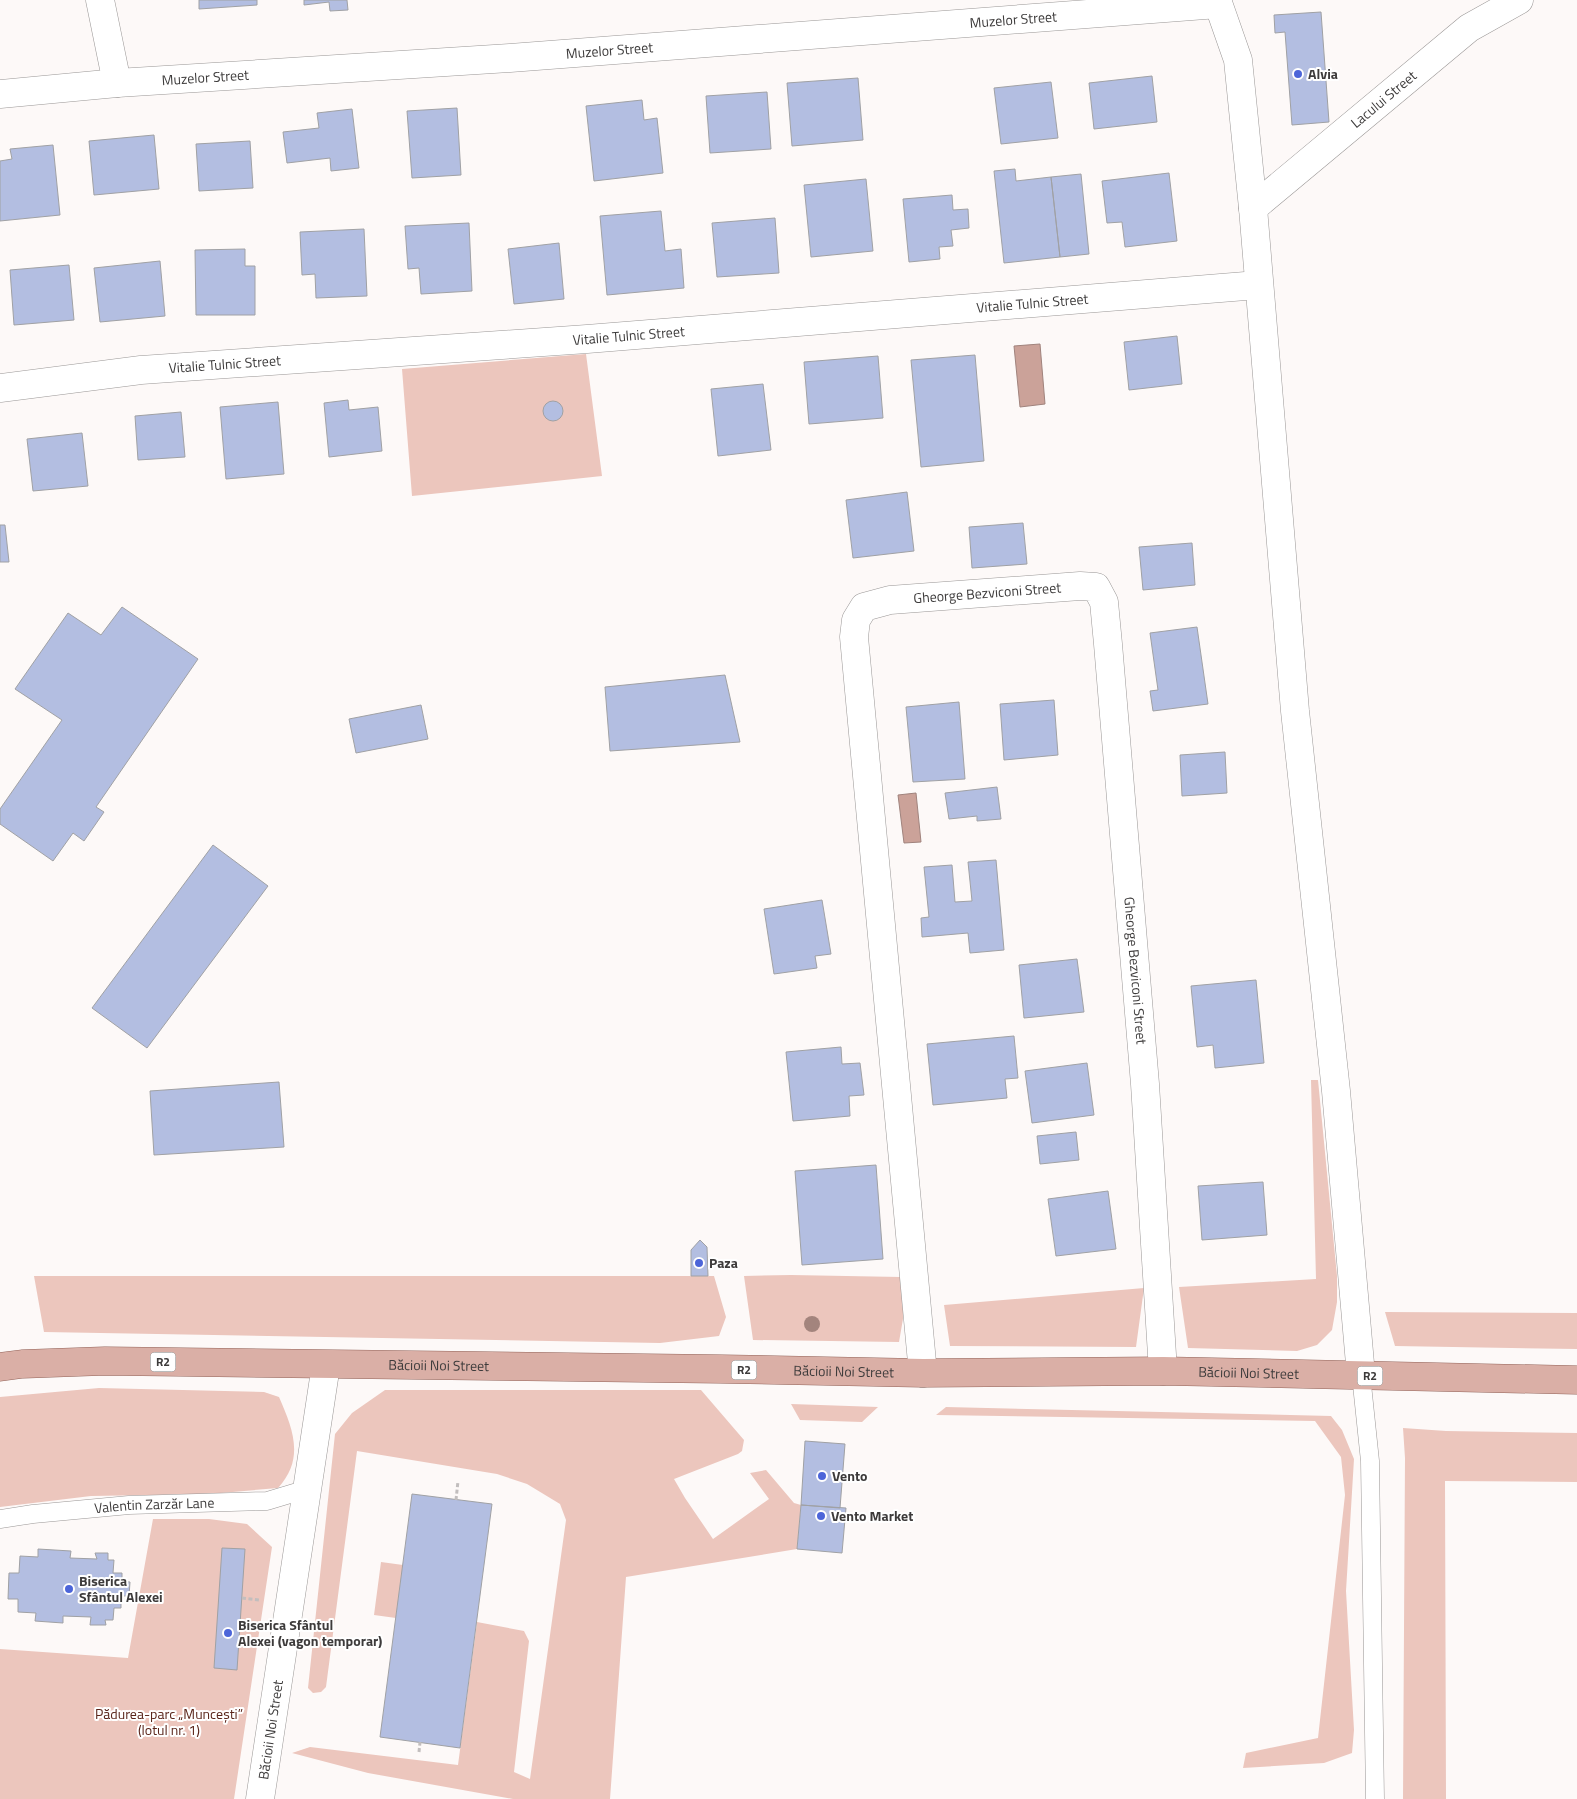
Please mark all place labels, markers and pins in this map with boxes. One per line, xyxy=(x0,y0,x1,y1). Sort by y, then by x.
place label: Alvia xyxy=(1308,63,1338,84)
marker: Alvia xyxy=(1292,68,1304,80)
place label: Paza xyxy=(709,1252,738,1273)
marker: Paza xyxy=(693,1257,705,1269)
place label: Vento xyxy=(832,1465,867,1486)
marker: Vento xyxy=(816,1470,828,1482)
place label: Vento Market xyxy=(831,1505,913,1526)
marker: Vento Market xyxy=(815,1510,827,1522)
place label: Biserica Sfântul Alexei xyxy=(79,1570,163,1607)
marker: Biserica Sfântul Alexei xyxy=(63,1583,75,1595)
place label: Biserica Sfântul Alexei (vagon temporar) xyxy=(238,1614,382,1651)
marker: Biserica Sfântul Alexei (vagon temporar) xyxy=(222,1627,234,1639)

